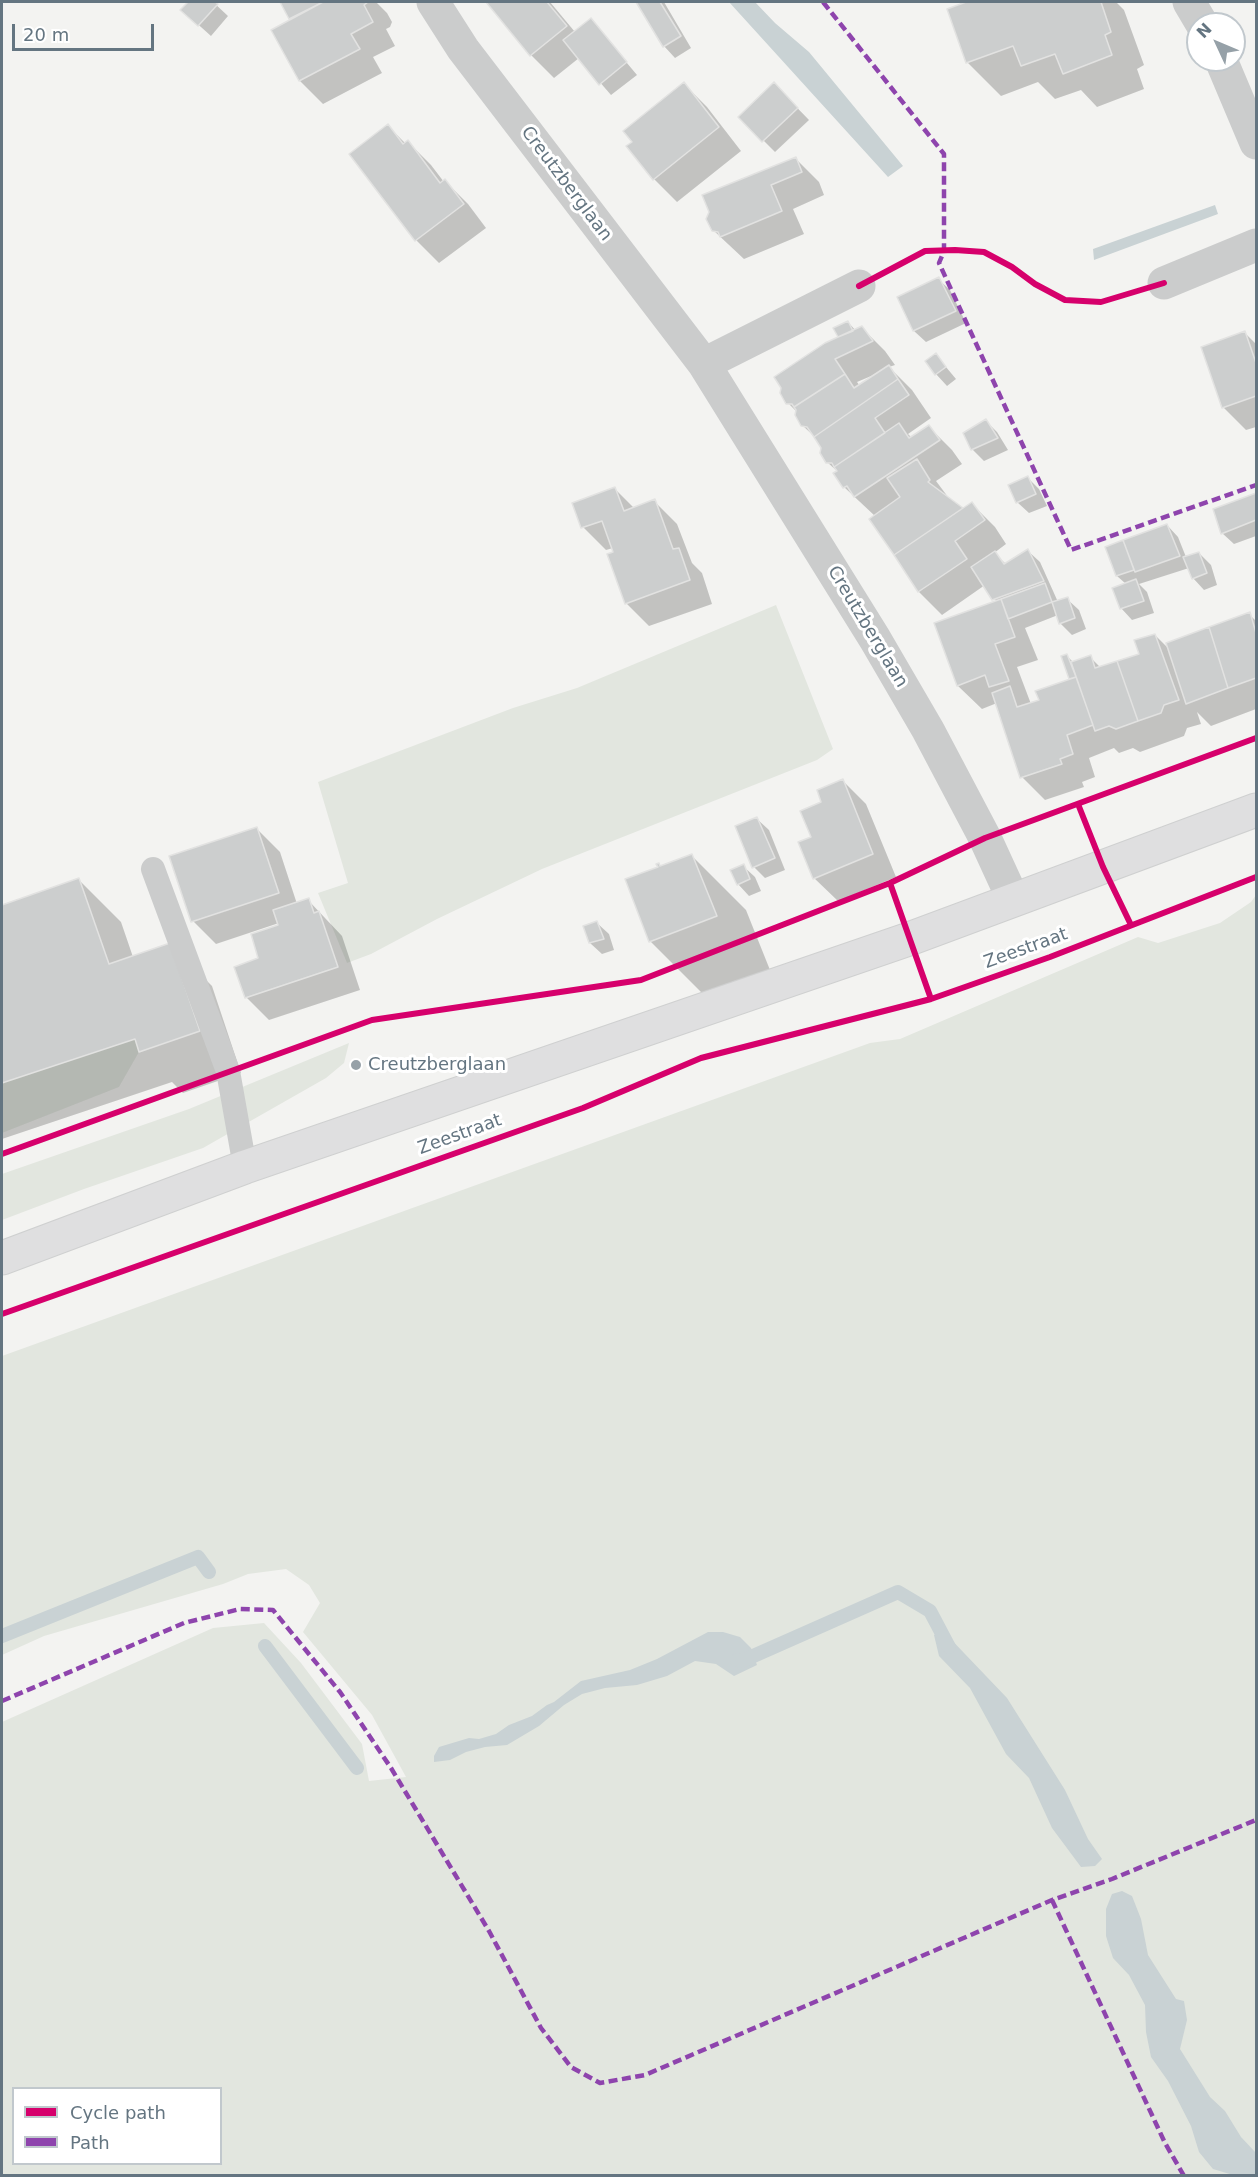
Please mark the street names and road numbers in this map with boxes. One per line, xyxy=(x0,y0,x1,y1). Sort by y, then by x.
street label: Creutzberglaan xyxy=(516,122,616,246)
street label: Creutzberglaan xyxy=(822,562,912,692)
street label: Zeestraat xyxy=(981,924,1071,974)
street label: Zeestraat xyxy=(415,1110,505,1160)

